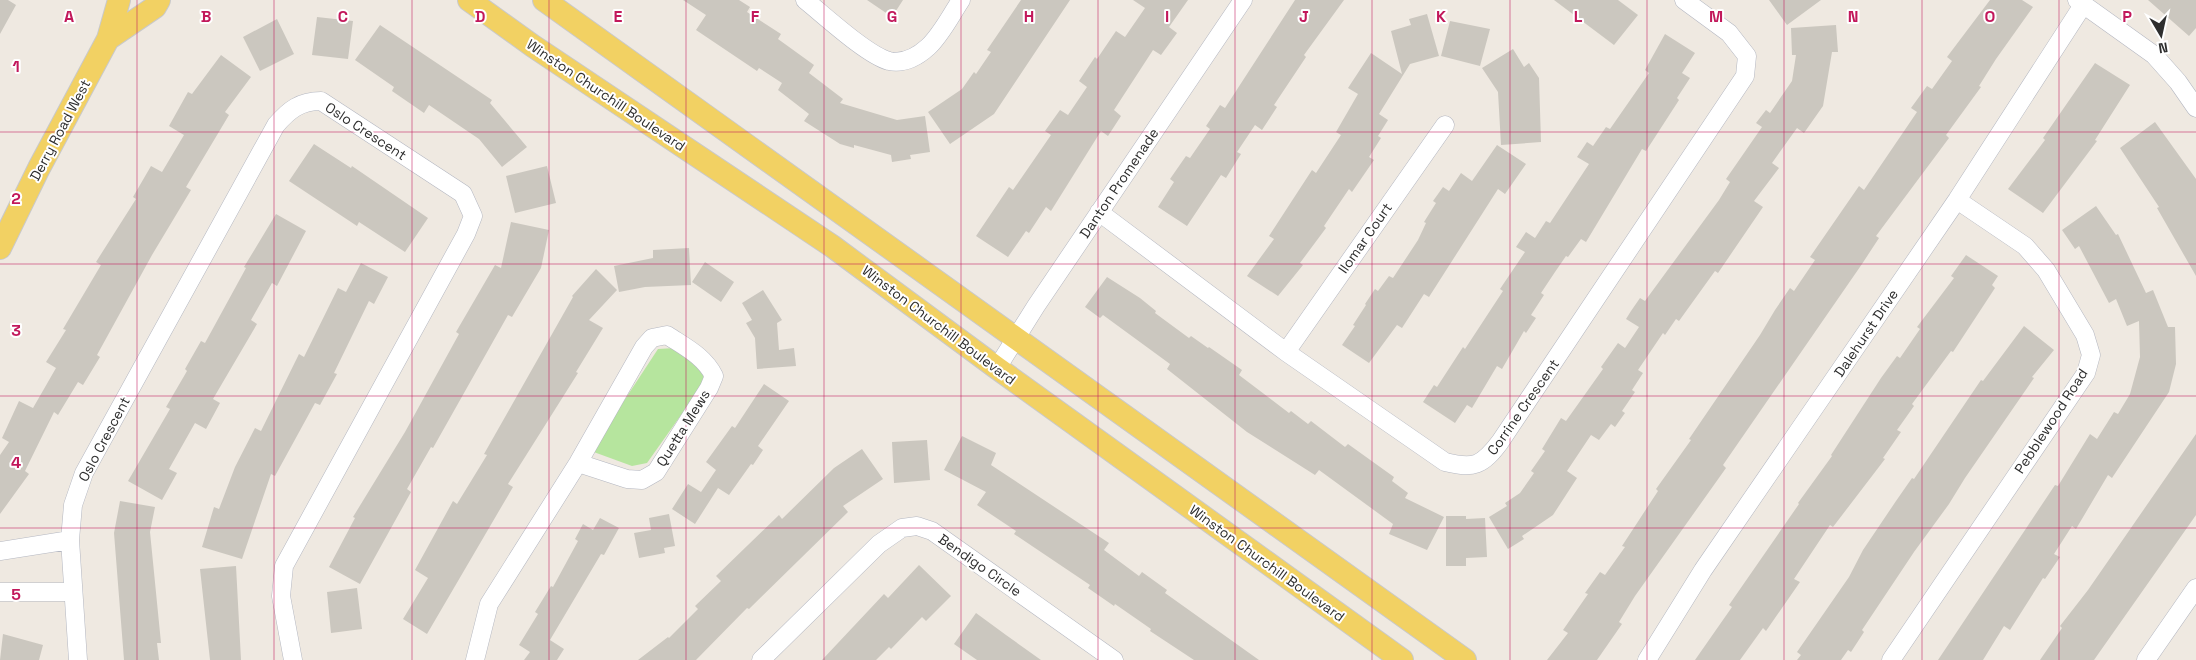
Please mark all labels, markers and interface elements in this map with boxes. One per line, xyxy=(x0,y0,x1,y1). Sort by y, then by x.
text: A xyxy=(64,6,74,27)
text: B xyxy=(201,6,211,27)
text: C xyxy=(338,6,348,27)
text: D xyxy=(475,6,485,27)
text: E xyxy=(614,6,623,27)
text: F xyxy=(751,6,760,27)
text: G xyxy=(887,6,897,27)
text: H xyxy=(1024,6,1034,27)
text: I xyxy=(1165,6,1169,27)
text: J xyxy=(1299,6,1309,27)
text: K xyxy=(1436,6,1446,27)
text: L xyxy=(1574,6,1583,27)
text: M xyxy=(1709,6,1723,27)
text: N xyxy=(1848,6,1858,27)
text: O xyxy=(1985,6,1996,27)
text: P xyxy=(2122,6,2132,27)
north arrow xyxy=(2136,10,2186,60)
street label: Winston Churchill Boulevard xyxy=(523,35,689,155)
text: N xyxy=(2157,38,2169,57)
text: 1 xyxy=(12,56,20,77)
street label: Derry Road West xyxy=(26,76,94,184)
street label: Oslo Crescent xyxy=(322,98,410,164)
street label: Danton Promenade xyxy=(1075,125,1163,241)
text: 2 xyxy=(11,188,21,209)
street label: Ilomar Court xyxy=(1334,199,1396,277)
street label: Winston Churchill Boulevard xyxy=(859,261,1019,389)
street label: Dalehurst Drive xyxy=(1830,286,1902,380)
text: 3 xyxy=(11,320,21,341)
street label: Corrine Crescent xyxy=(1483,355,1563,459)
street label: Pebblewood Road xyxy=(2010,365,2092,477)
street label: Quetta Mews xyxy=(652,386,714,470)
street label: Oslo Crescent xyxy=(74,393,134,485)
text: 4 xyxy=(11,452,21,473)
street label: Winston Churchill Boulevard xyxy=(1186,501,1348,625)
street label: Bendigo Circle xyxy=(935,530,1025,600)
text: 5 xyxy=(11,584,21,605)

